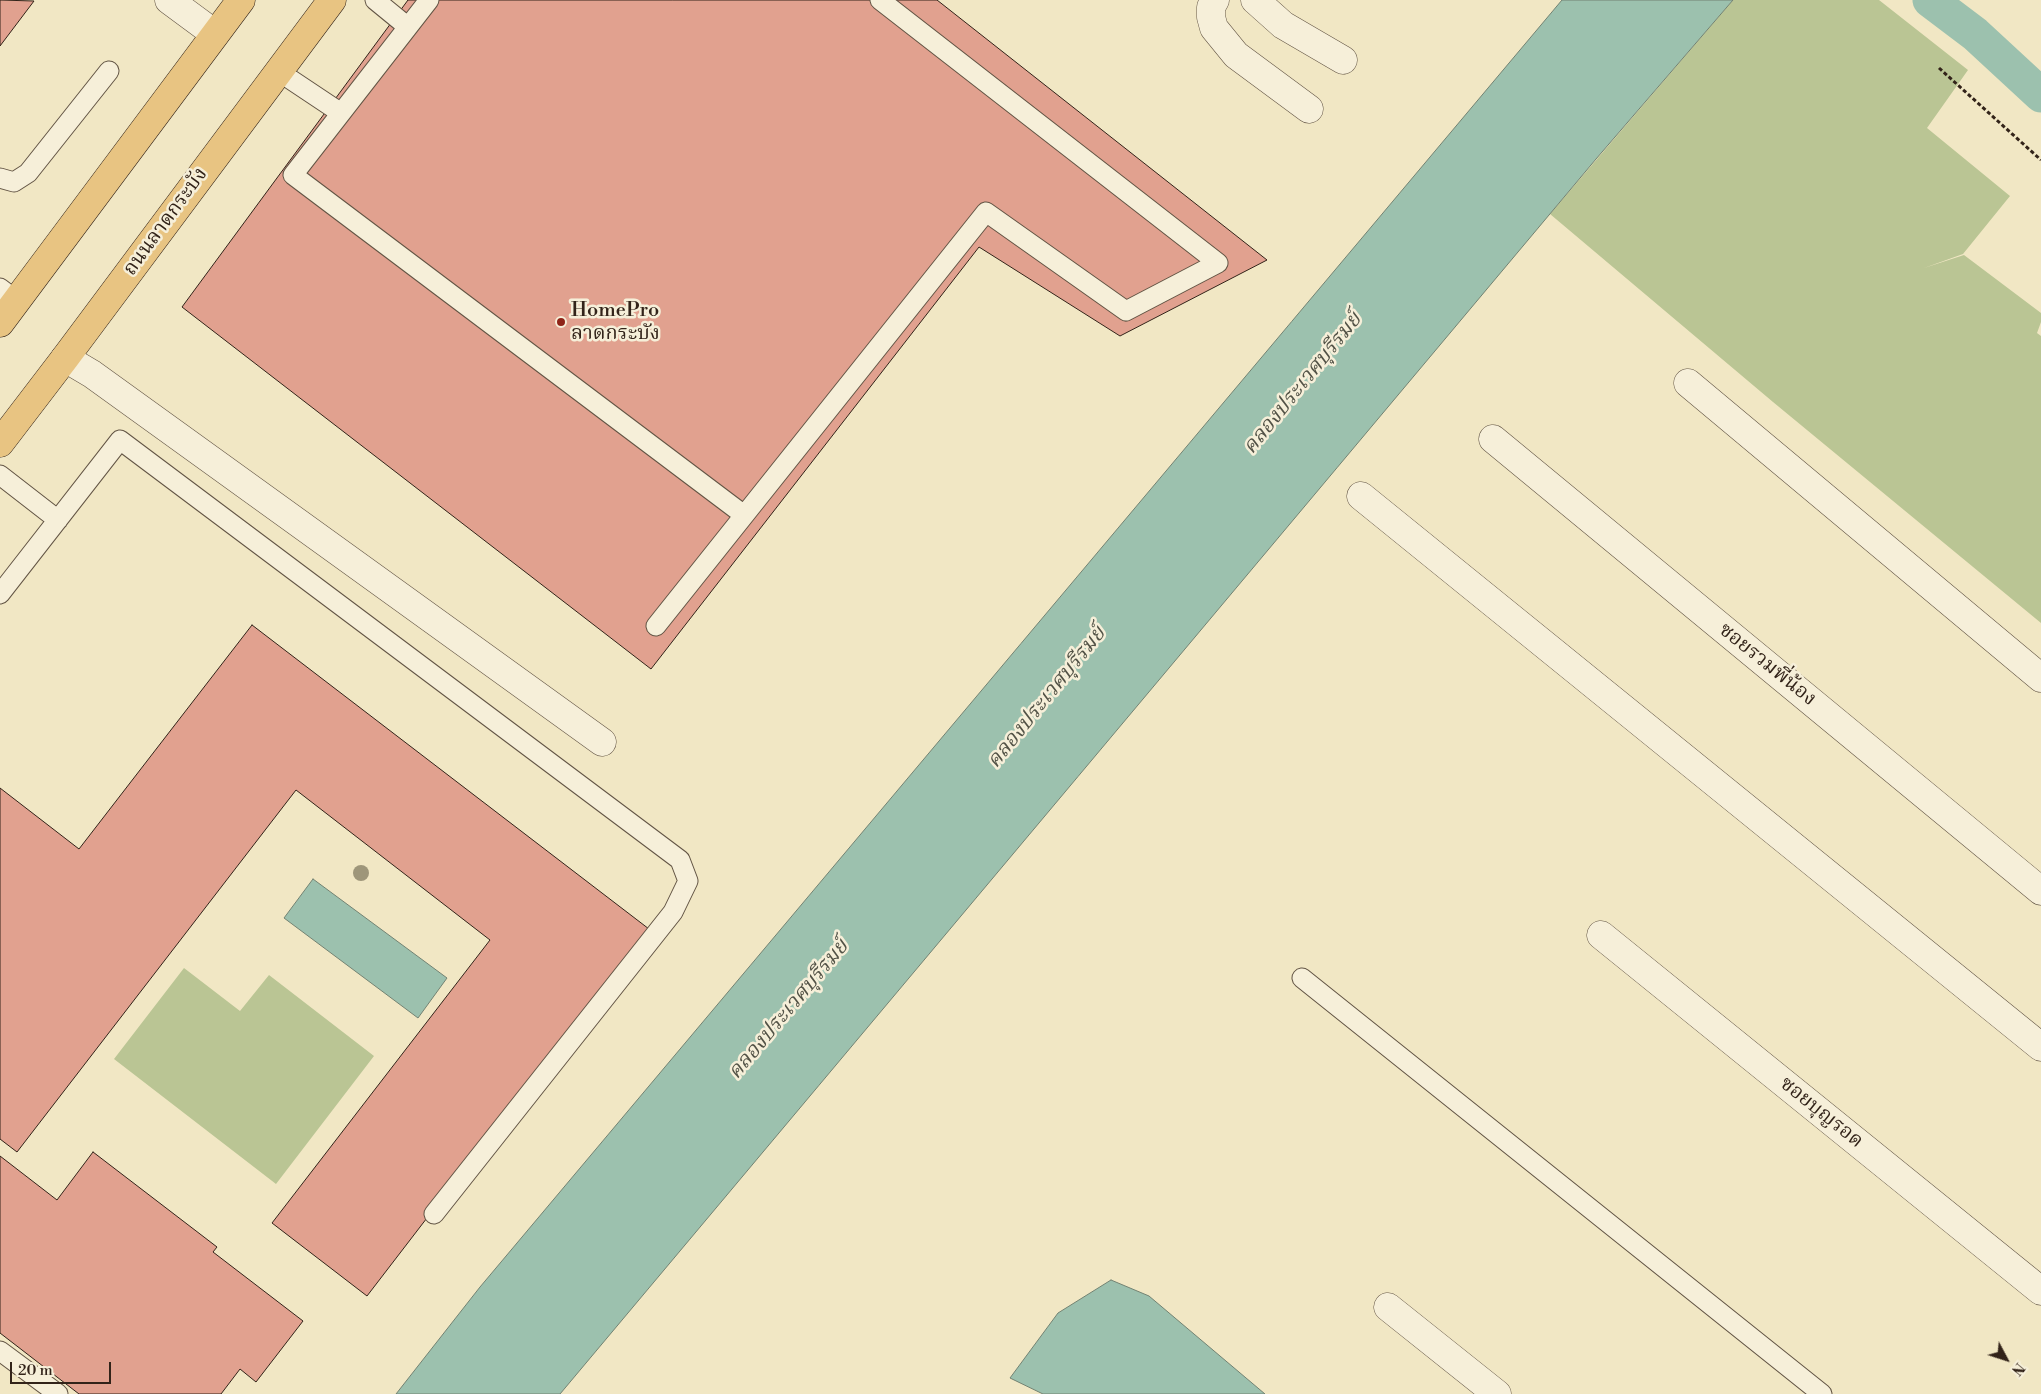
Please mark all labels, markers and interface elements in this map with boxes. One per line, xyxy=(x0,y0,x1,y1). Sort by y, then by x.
street label: ถนนลาดกระบัง xyxy=(119,163,213,281)
place label: HomePro ลาดกระบัง xyxy=(571,299,660,346)
water label: คลองประเวศบุรีรมย์ xyxy=(1238,308,1368,460)
marker: HomePro ลาดกระบัง xyxy=(555,316,567,328)
street label: ซอยรวมพี่น้อง xyxy=(1713,618,1821,712)
water label: คลองประเวศบุรีรมย์ xyxy=(982,622,1112,774)
water label: คลองประเวศบุรีรมย์ xyxy=(723,935,855,1085)
street label: ซอยบุญรอด xyxy=(1775,1072,1867,1154)
north arrow xyxy=(1981,1334,2031,1384)
scale bar xyxy=(12,1352,114,1384)
text: N xyxy=(2007,1359,2028,1379)
text: 20 m xyxy=(18,1361,53,1380)

